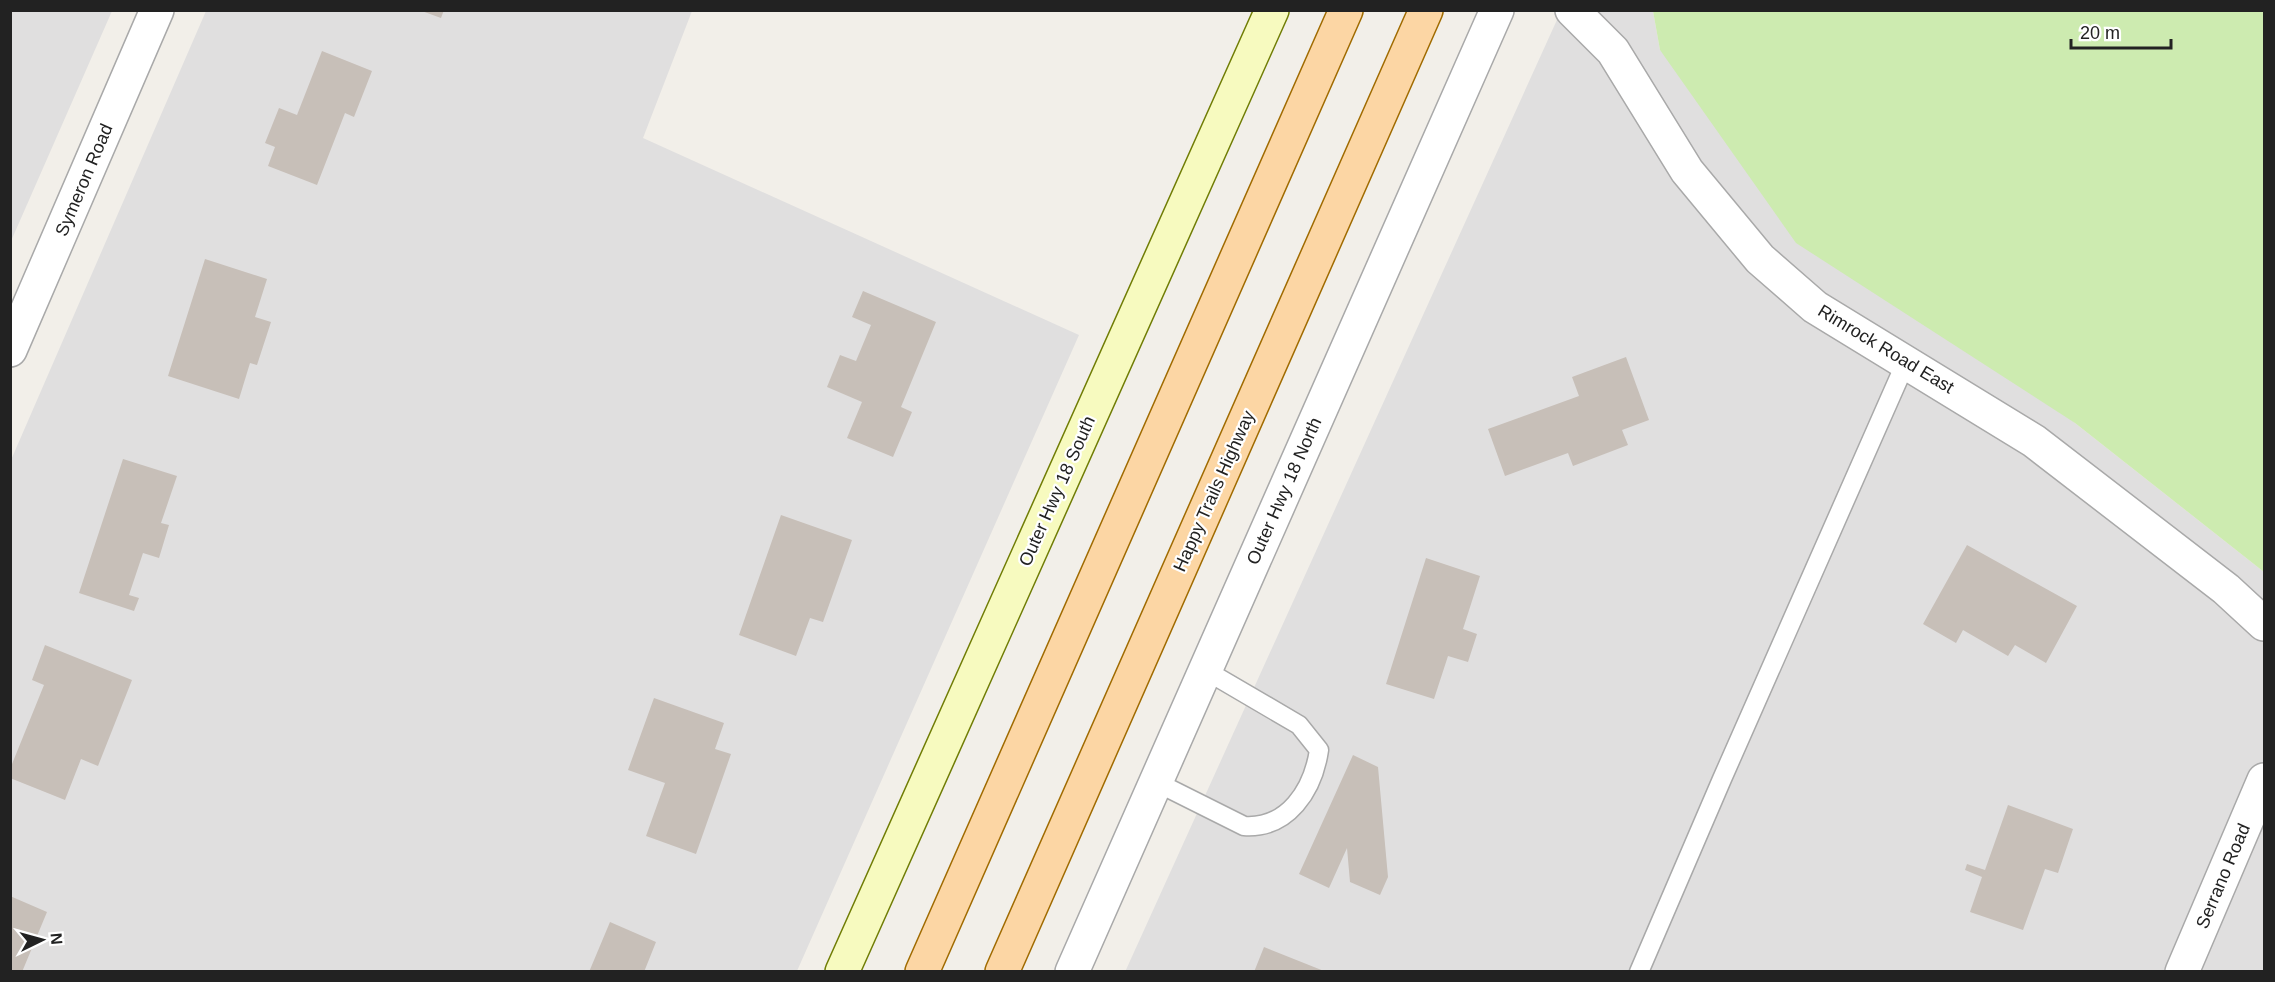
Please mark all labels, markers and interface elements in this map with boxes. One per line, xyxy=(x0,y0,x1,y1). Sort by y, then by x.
scale bar xyxy=(2071,12,2172,50)
text: 20 m xyxy=(2080,23,2120,43)
street label: Symeron Road xyxy=(51,121,117,239)
street label: Rimrock Road East xyxy=(1814,300,1958,398)
street label: Happy Trails Highway xyxy=(1169,407,1259,575)
street label: Outer Hwy 18 South xyxy=(1015,413,1099,569)
street label: Outer Hwy 18 North xyxy=(1243,414,1325,568)
street label: Serrano Road xyxy=(2192,821,2254,931)
north arrow xyxy=(12,910,72,970)
text: N xyxy=(47,932,65,945)

